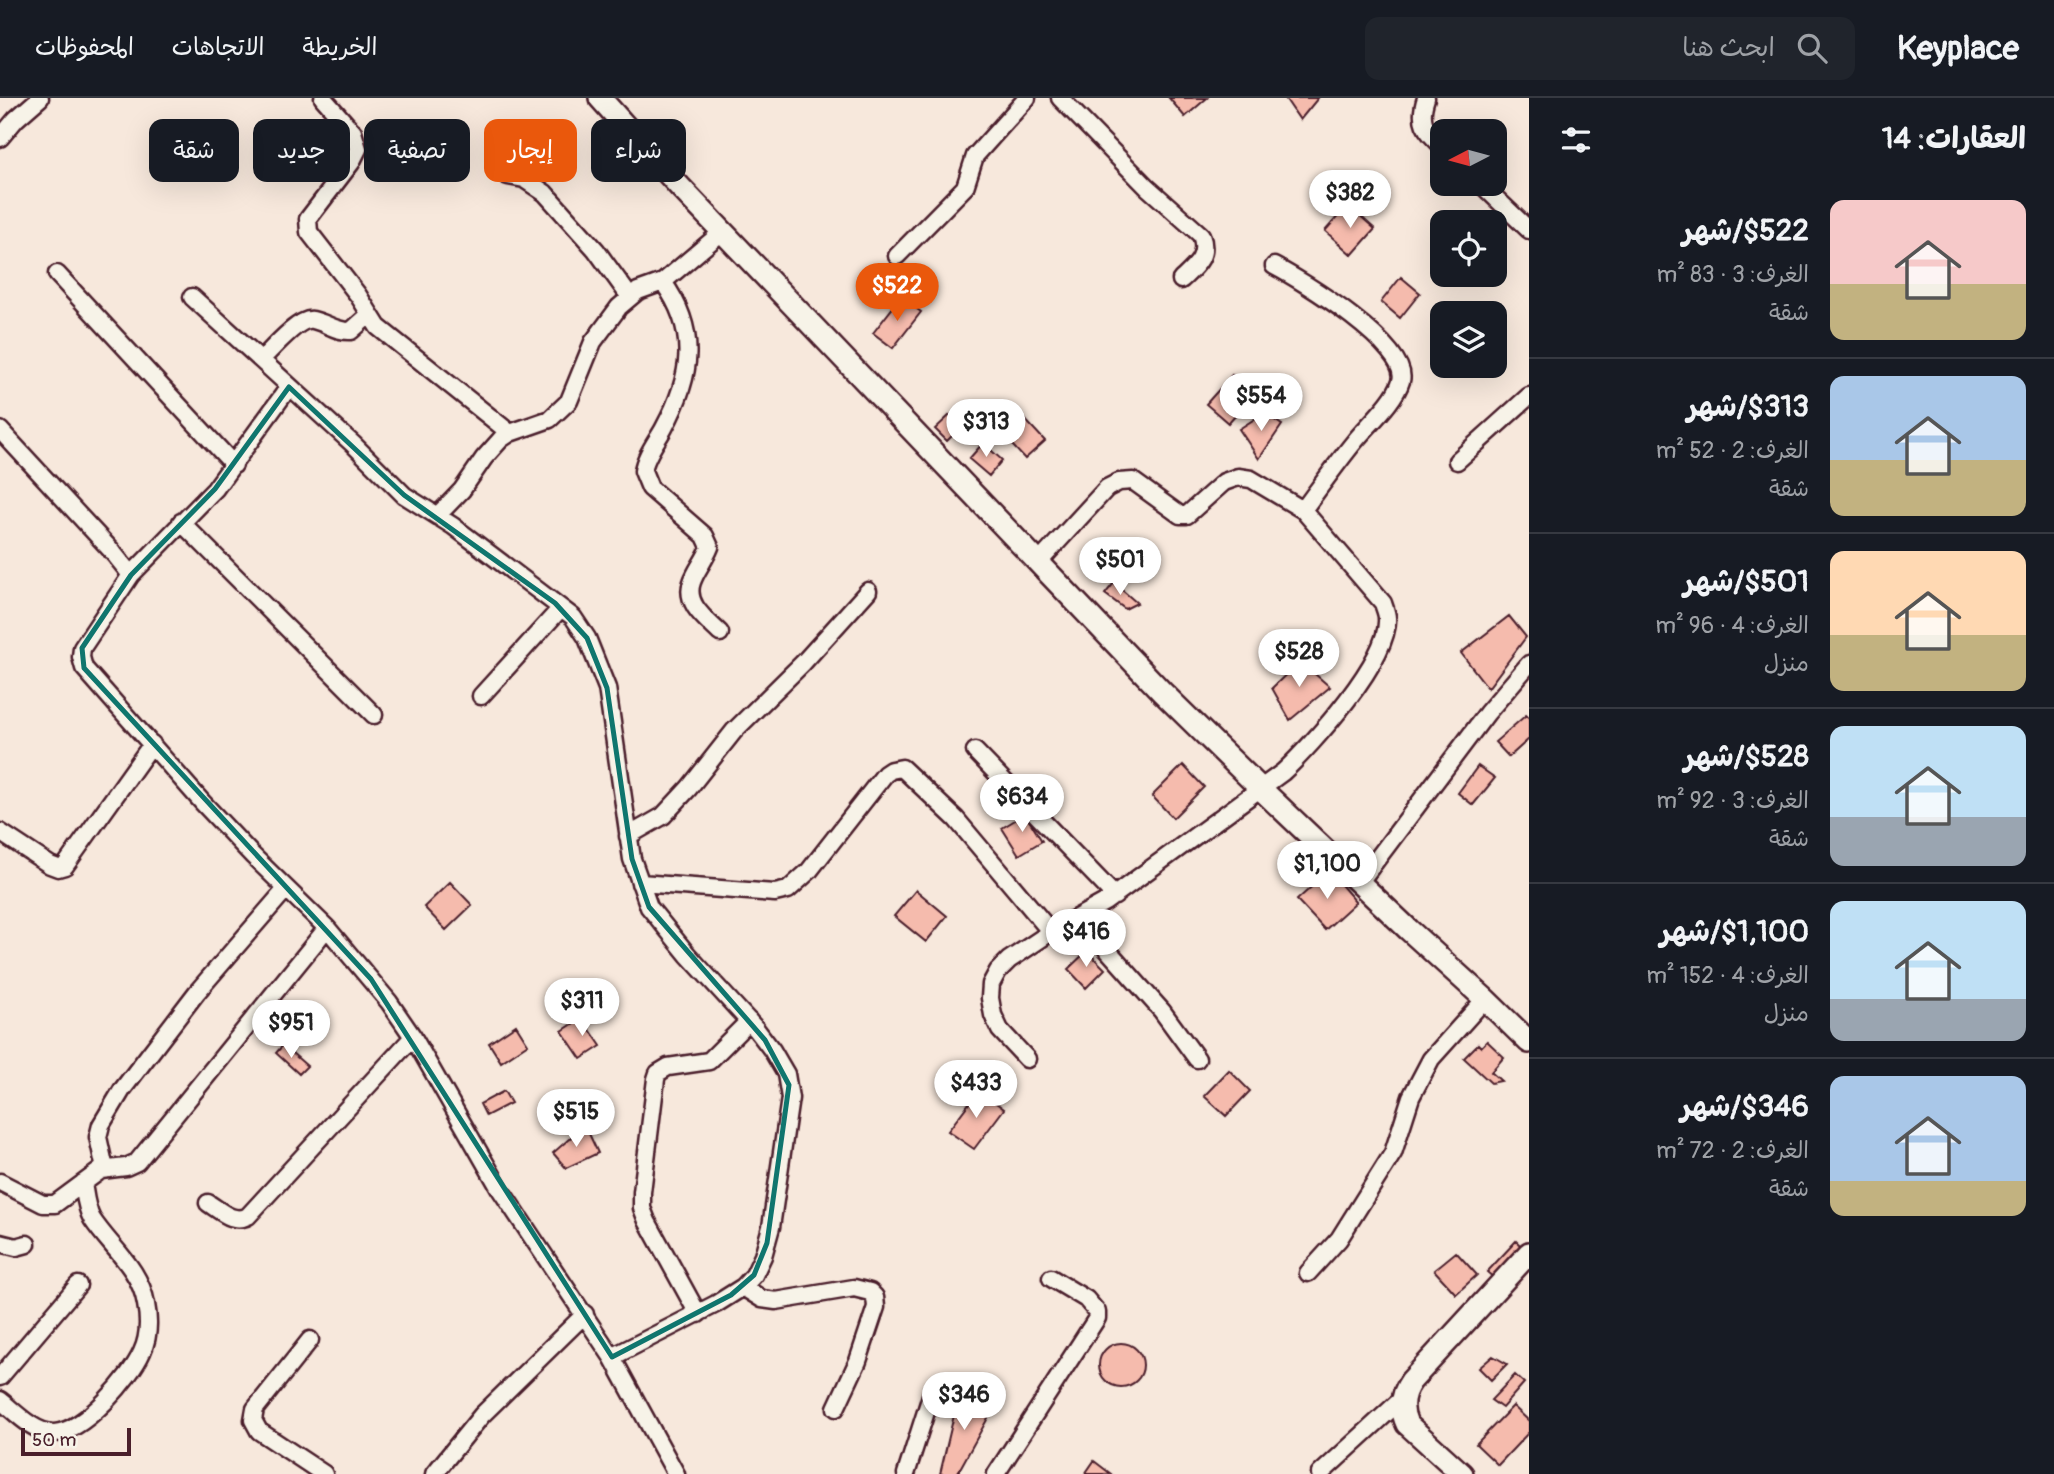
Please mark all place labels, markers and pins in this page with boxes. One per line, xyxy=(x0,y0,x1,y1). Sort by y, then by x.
pin: $382 xyxy=(1309,170,1391,230)
pin: $522 xyxy=(856,264,938,323)
pin: $554 xyxy=(1220,374,1302,433)
pin: $313 xyxy=(945,400,1027,459)
pin: $501 xyxy=(1079,538,1161,597)
pin: $528 xyxy=(1258,630,1340,689)
pin: $634 xyxy=(981,774,1063,834)
pin: $1,100 xyxy=(1270,842,1384,901)
pin: $416 xyxy=(1045,910,1127,969)
pin: $311 xyxy=(541,978,623,1038)
pin: $951 xyxy=(250,1000,332,1060)
pin: $433 xyxy=(935,1060,1017,1120)
pin: $515 xyxy=(535,1090,617,1149)
pin: $346 xyxy=(923,1372,1005,1432)

